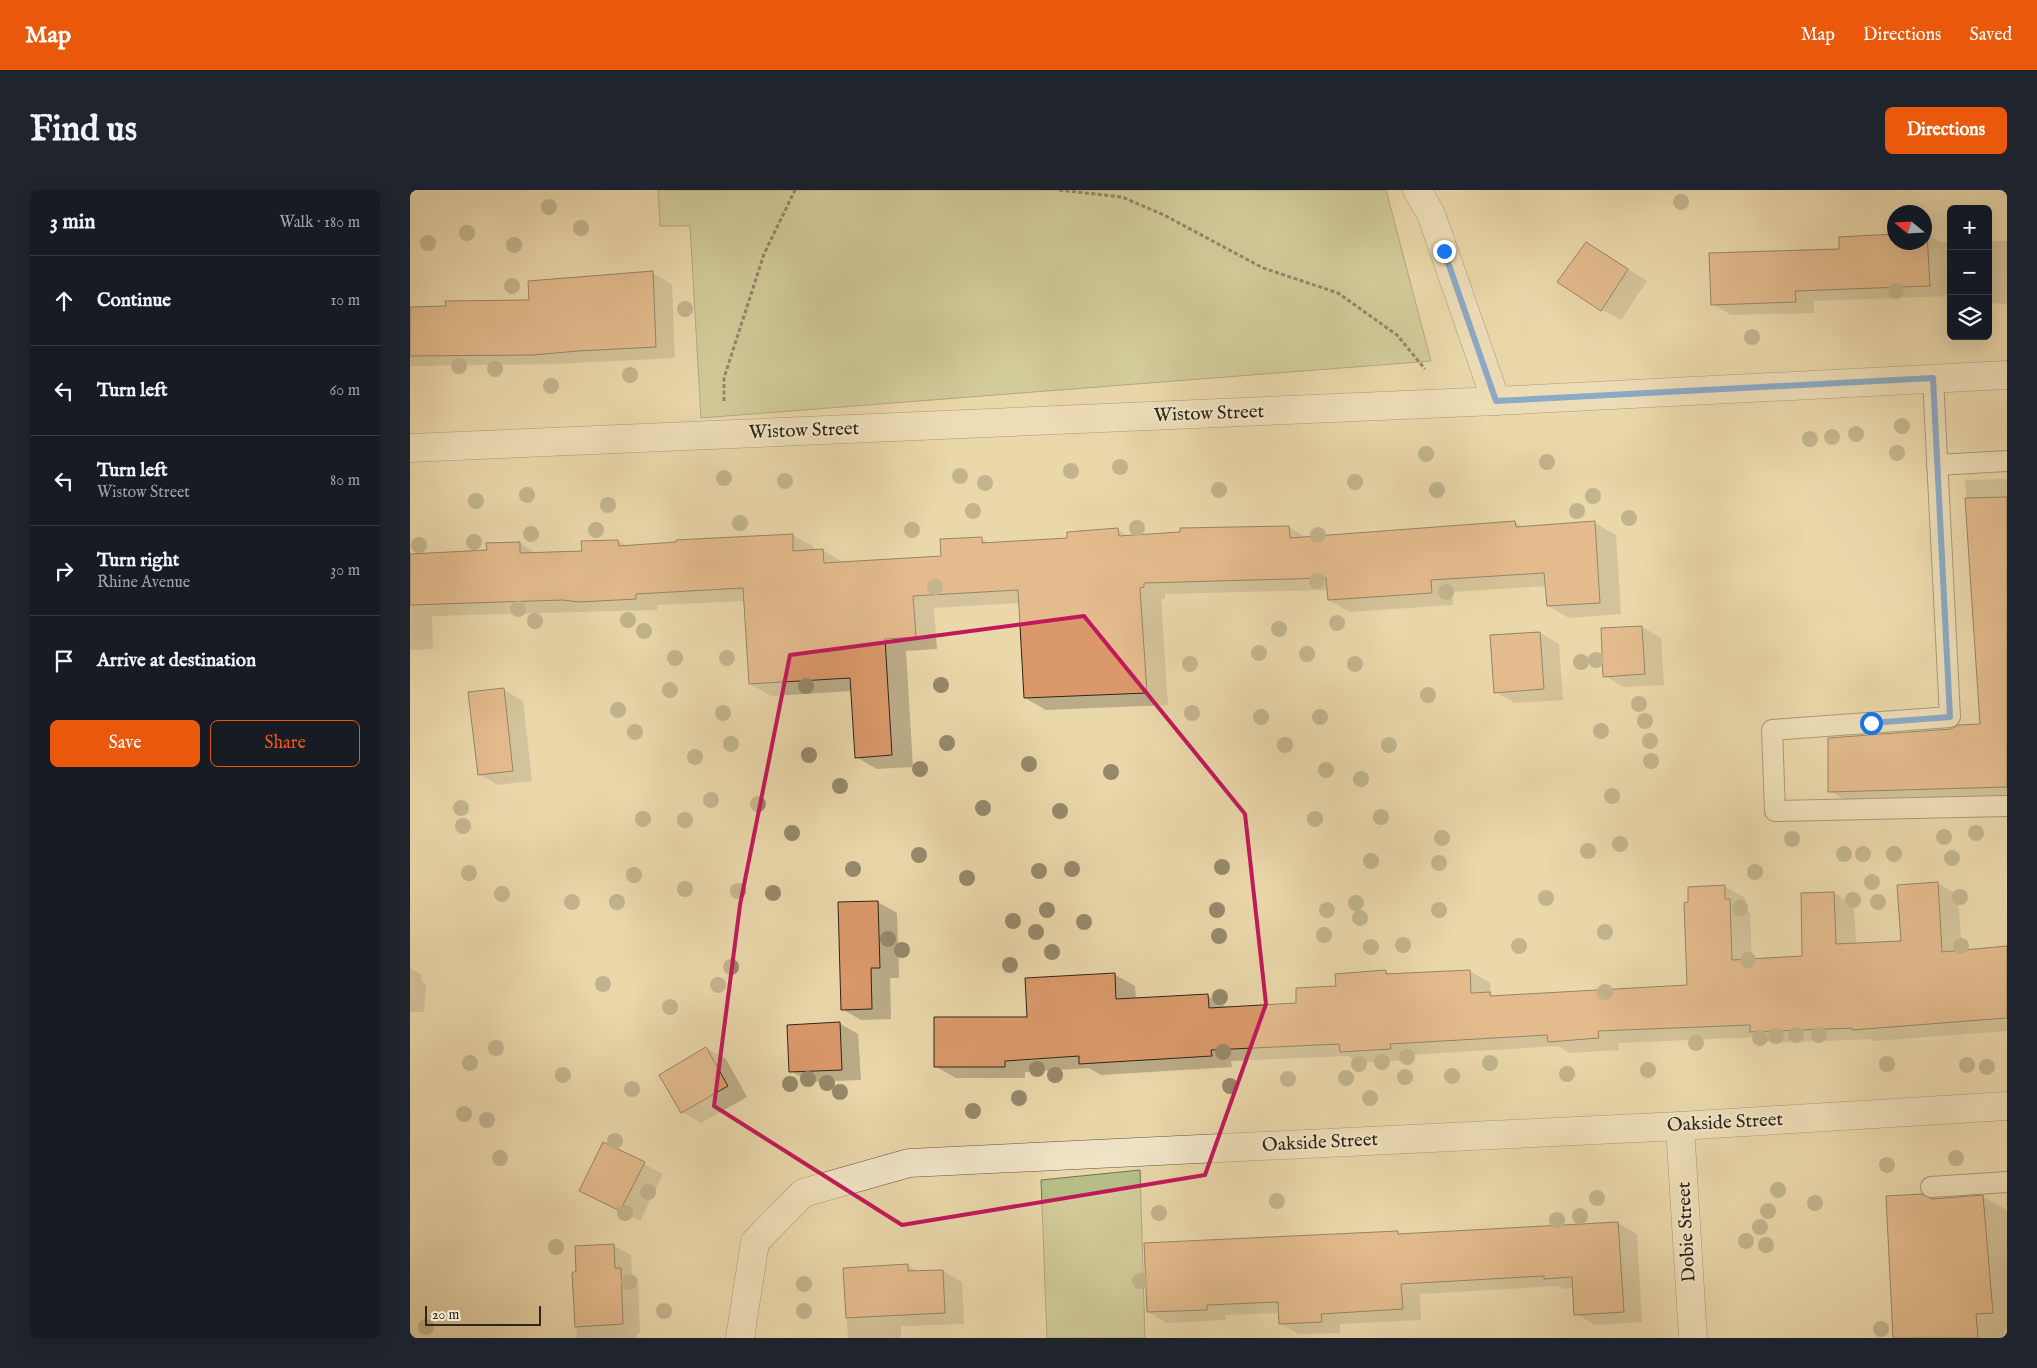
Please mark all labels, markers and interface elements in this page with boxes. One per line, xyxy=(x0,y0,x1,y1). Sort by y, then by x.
text: Map xyxy=(25,20,71,51)
text: Map xyxy=(1801,24,1835,47)
text: Directions xyxy=(1863,24,1941,47)
text: Saved xyxy=(1969,24,2012,47)
button: Directions xyxy=(1885,107,2007,154)
text: Find us xyxy=(30,108,137,153)
north arrow xyxy=(1887,205,1932,250)
map controls xyxy=(1947,205,1992,340)
button: + xyxy=(1947,205,1992,250)
text: 3 min xyxy=(50,209,95,236)
text: Walk · 180 m xyxy=(279,213,360,233)
route end xyxy=(1433,240,1456,263)
button: − xyxy=(1947,250,1992,295)
icon: ahead xyxy=(50,287,78,315)
text: Continue xyxy=(97,289,171,313)
text: 10 m xyxy=(330,291,360,311)
button: layers xyxy=(1947,295,1992,340)
icon: left xyxy=(50,377,78,405)
text: Turn left xyxy=(97,379,168,403)
text: 60 m xyxy=(330,381,360,401)
street label: Wistow Street xyxy=(1154,400,1265,428)
street label: Wistow Street xyxy=(749,417,860,445)
text: Turn left xyxy=(97,459,168,483)
icon: left xyxy=(50,467,78,495)
text: 80 m xyxy=(330,471,360,491)
text: Wistow Street xyxy=(97,483,190,503)
text: Turn right xyxy=(97,549,179,573)
icon: right xyxy=(50,557,78,585)
text: 30 m xyxy=(330,561,360,581)
text: Rhine Avenue xyxy=(97,573,190,593)
icon: arrive xyxy=(50,647,78,675)
text: Arrive at destination xyxy=(97,649,256,673)
route start xyxy=(1860,712,1883,735)
button: Save xyxy=(50,720,200,767)
button: Share xyxy=(210,720,360,767)
street label: Oakside Street xyxy=(1666,1108,1784,1138)
street label: Oakside Street xyxy=(1261,1128,1379,1158)
street label: Dobie Street xyxy=(1672,1181,1702,1283)
scale bar xyxy=(425,1303,541,1326)
text: 20 m xyxy=(432,1306,459,1324)

